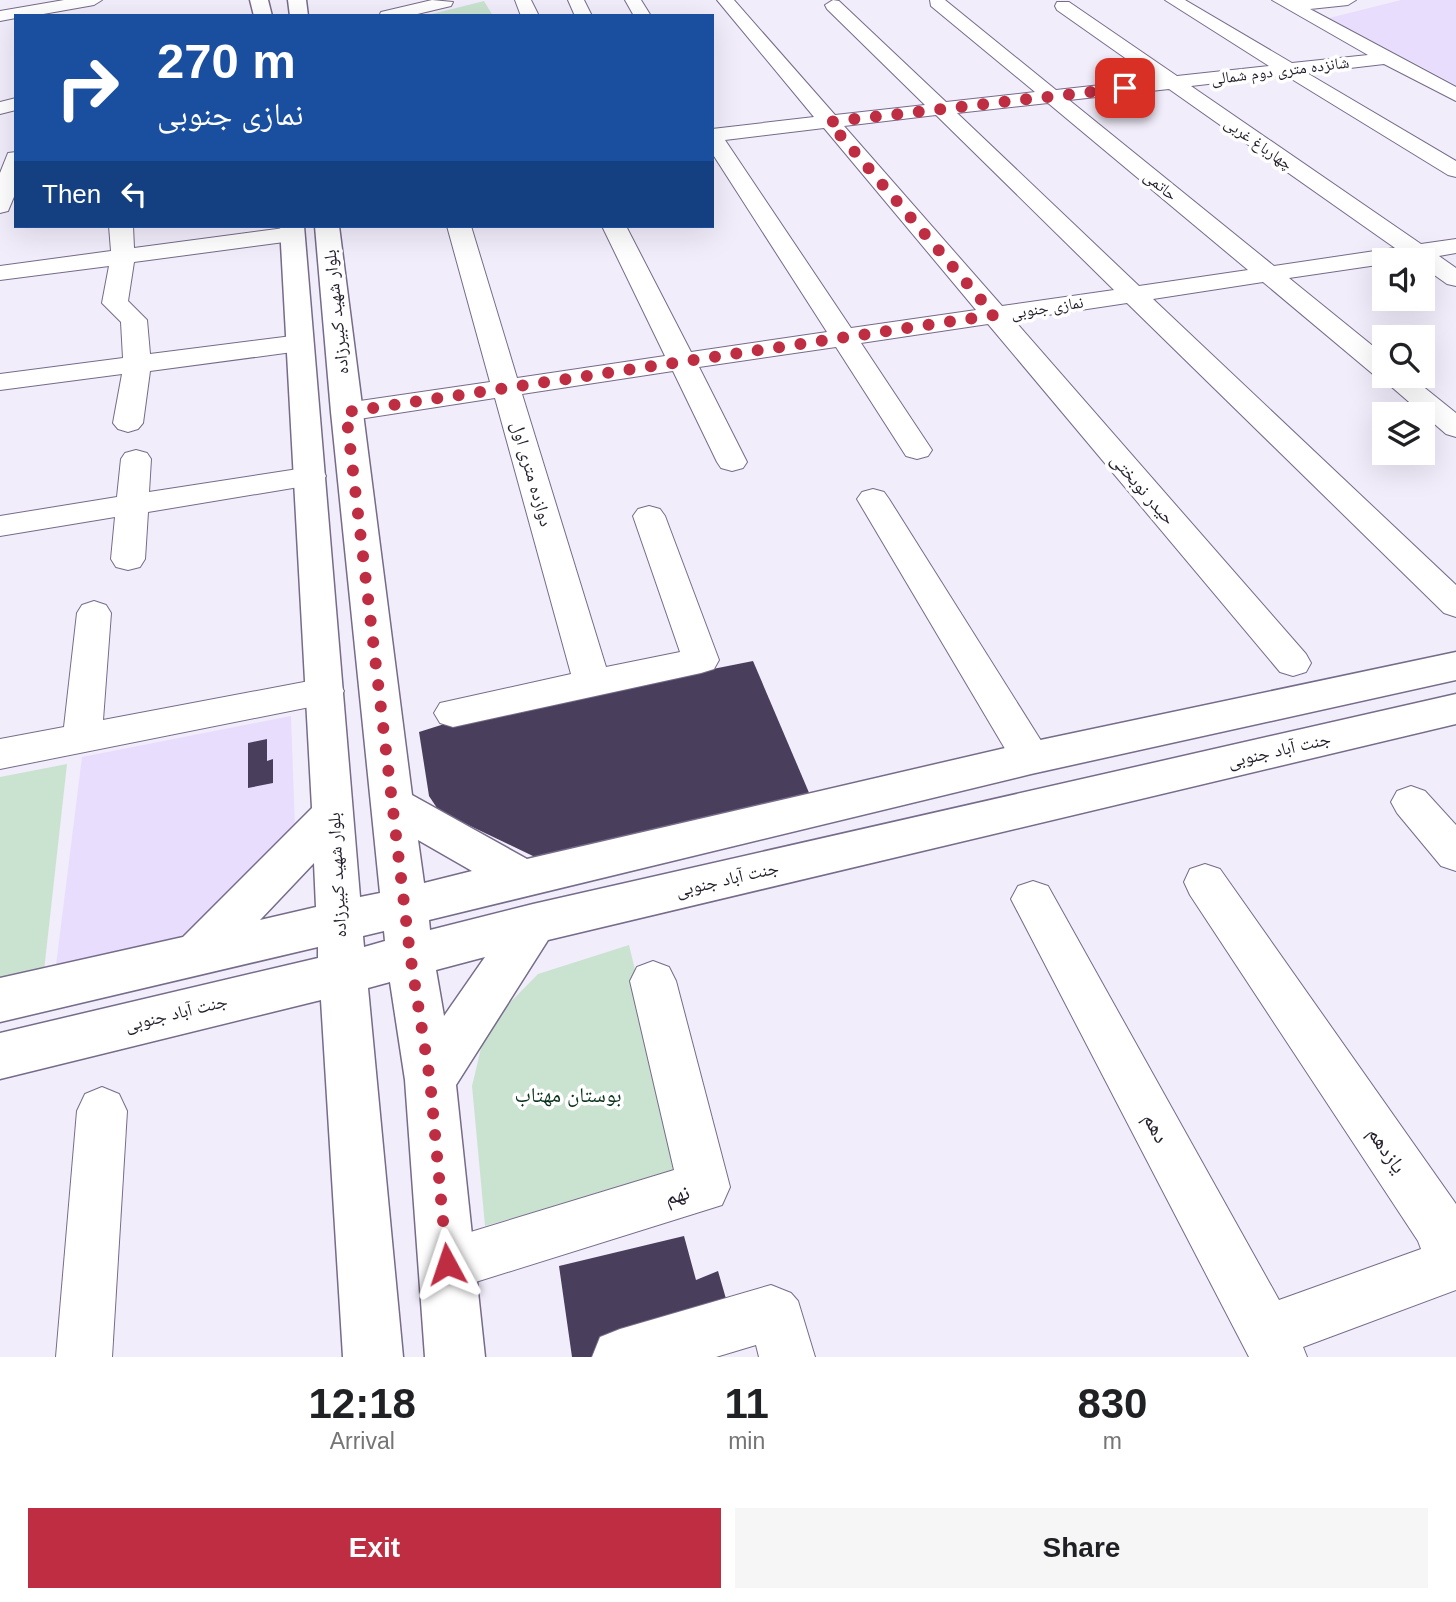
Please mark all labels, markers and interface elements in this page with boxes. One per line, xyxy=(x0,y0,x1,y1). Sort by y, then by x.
text: 270 m xyxy=(157,34,296,88)
icon: right xyxy=(42,42,133,133)
street label: شانزده متری دوم شمالی xyxy=(1210,54,1350,89)
pin xyxy=(1095,58,1155,118)
icon: arrive xyxy=(1106,69,1144,107)
text: نمازی جنوبی xyxy=(157,96,304,132)
street label: چهارباغ غربی xyxy=(1220,114,1296,175)
street label: حاتمی xyxy=(1140,167,1181,205)
icon: left xyxy=(115,175,153,213)
text: Then xyxy=(42,179,101,209)
map controls xyxy=(1372,248,1435,465)
button: sound xyxy=(1372,248,1435,311)
street label: بلوار شهید کبیرزاده xyxy=(320,249,353,375)
street label: نمازی جنوبی xyxy=(1010,293,1085,324)
button: search xyxy=(1372,325,1435,388)
button: layers xyxy=(1372,402,1435,465)
street label: دوازده متری اول xyxy=(506,419,557,529)
street label: حیدر نوبختی xyxy=(1106,449,1179,529)
street label: جنت آباد جنوبی xyxy=(1226,728,1333,773)
street label: بلوار شهید کبیرزاده xyxy=(324,812,351,938)
street label: جنت آباد جنوبی xyxy=(674,857,781,902)
street label: جنت آباد جنوبی xyxy=(123,991,230,1036)
park label: بوستان مهتاب xyxy=(514,1083,622,1107)
street label: دهم xyxy=(1136,1109,1174,1148)
street label: یازدهم xyxy=(1361,1122,1411,1179)
street label: نهم xyxy=(662,1180,693,1212)
position arrow xyxy=(410,1227,484,1301)
text: 12:18 xyxy=(309,1380,416,1427)
text: 11 xyxy=(724,1380,769,1427)
text: 830 xyxy=(1077,1380,1147,1427)
text: Arrival xyxy=(330,1428,395,1454)
text: min xyxy=(728,1428,765,1454)
text: m xyxy=(1103,1428,1122,1454)
button: Exit xyxy=(28,1508,721,1588)
button: Share xyxy=(735,1508,1428,1588)

